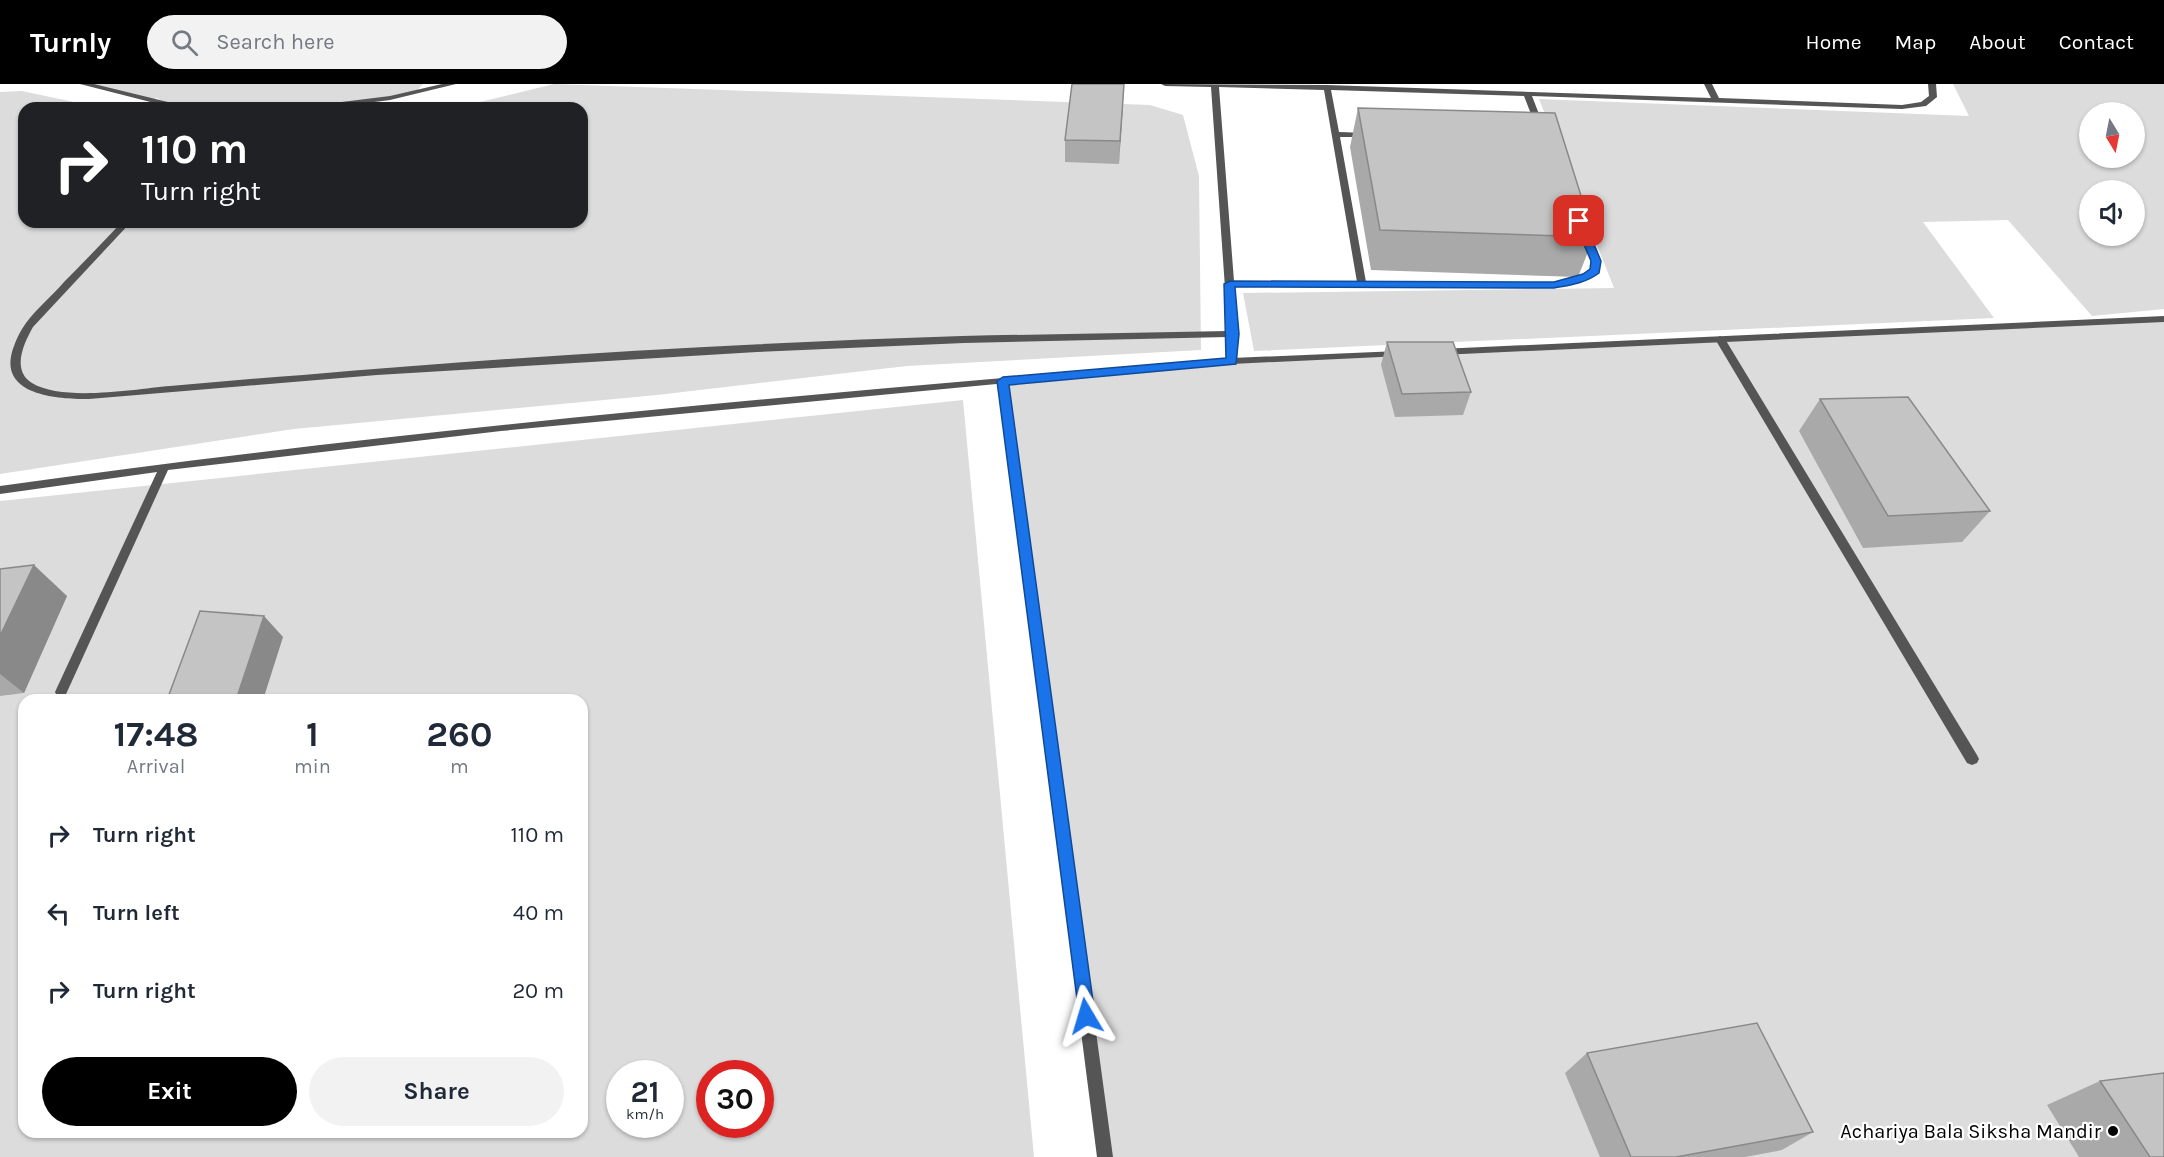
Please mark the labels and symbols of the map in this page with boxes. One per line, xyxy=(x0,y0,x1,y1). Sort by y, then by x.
north arrow xyxy=(2079,102,2145,168)
pin xyxy=(1553,195,1604,246)
position arrow xyxy=(1054,984,1118,1048)
speed limit sign: 30 xyxy=(696,1060,774,1138)
place label: Achariya Bala Siksha Mandir xyxy=(1840,1120,2102,1143)
marker: Achariya Bala Siksha Mandir xyxy=(2106,1124,2120,1138)

